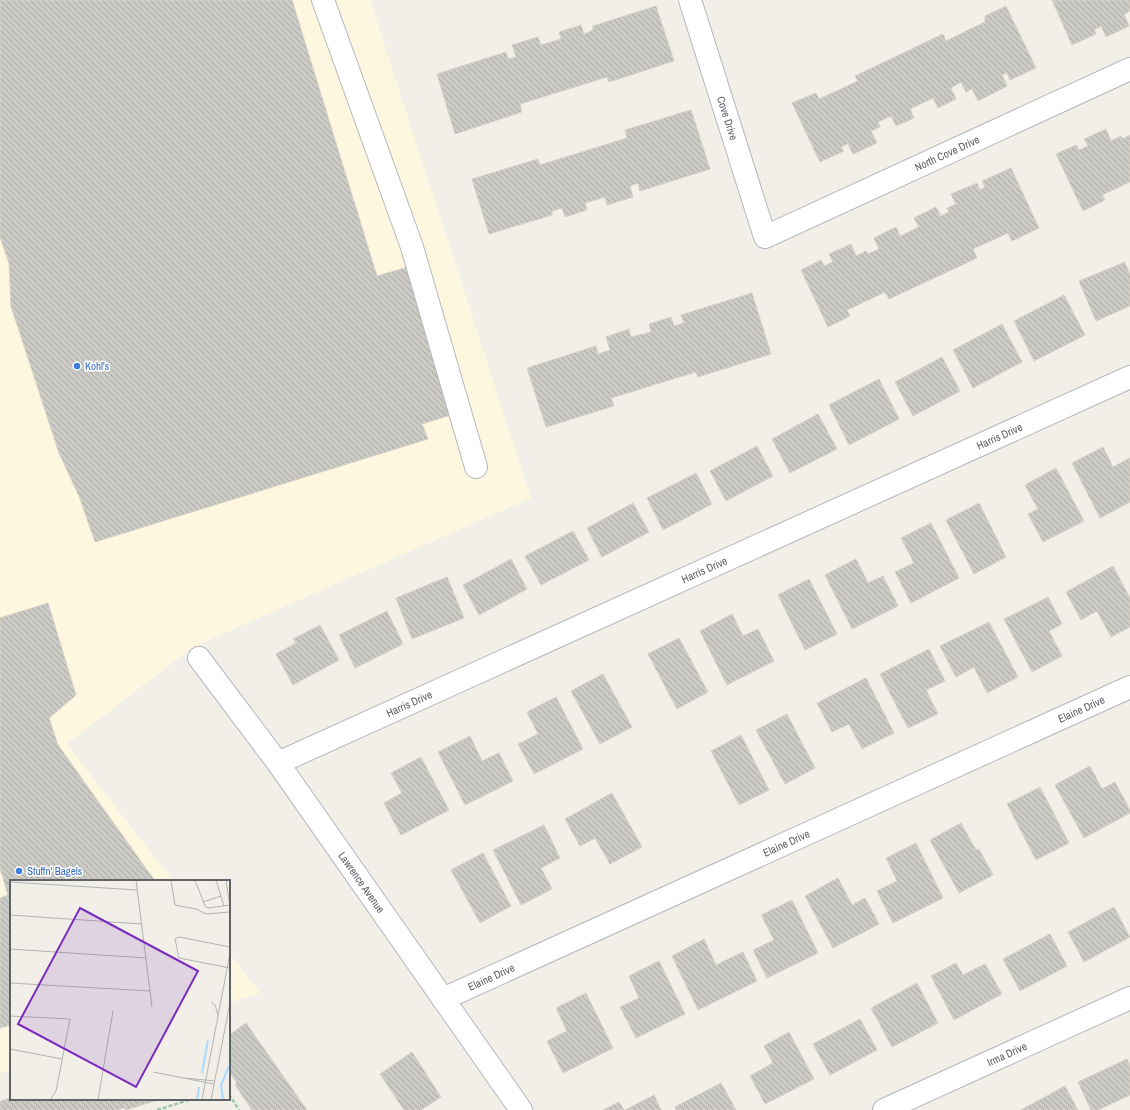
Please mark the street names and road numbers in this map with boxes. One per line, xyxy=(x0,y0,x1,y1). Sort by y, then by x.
street label: Cove Drive xyxy=(714,95,741,142)
street label: North Cove Drive xyxy=(912,132,982,174)
street label: Harris Drive xyxy=(974,420,1024,453)
street label: Harris Drive xyxy=(679,553,729,586)
street label: Harris Drive xyxy=(384,687,434,720)
street label: Elaine Drive xyxy=(1056,692,1107,726)
street label: Elaine Drive xyxy=(761,826,812,860)
street label: Lawrence Avenue xyxy=(335,849,388,916)
street label: Elaine Drive xyxy=(466,960,517,994)
street label: Irma Drive xyxy=(985,1039,1029,1069)

